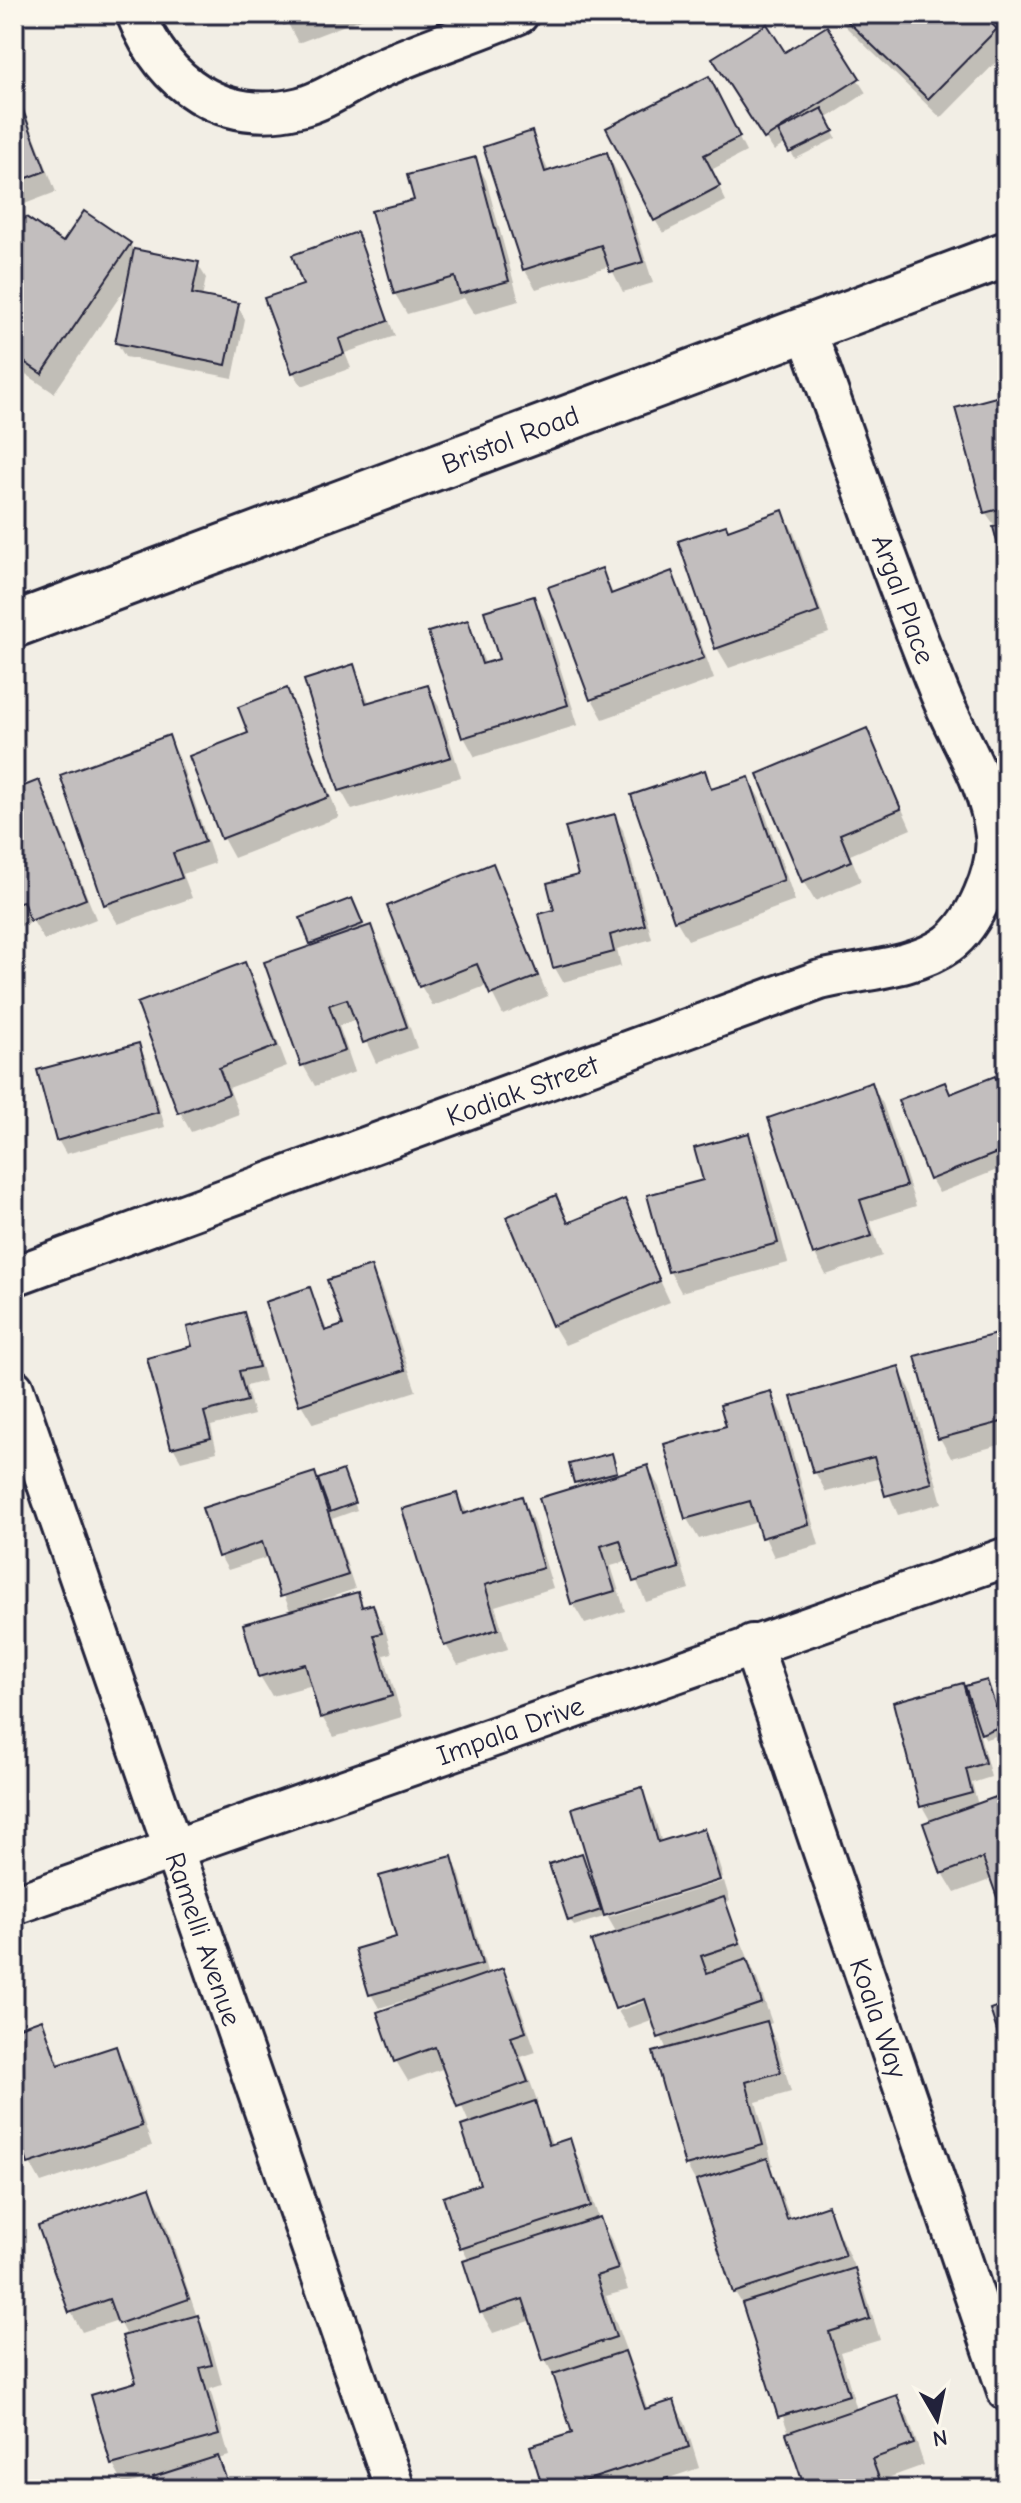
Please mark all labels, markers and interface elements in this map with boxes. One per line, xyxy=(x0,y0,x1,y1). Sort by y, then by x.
street label: Bristol Road xyxy=(437,399,584,481)
street label: Argal Place xyxy=(865,530,941,668)
street label: Kodiak Street xyxy=(442,1048,604,1133)
street label: Impala Drive xyxy=(433,1690,588,1772)
street label: Ramelli Avenue xyxy=(158,1848,248,2030)
street label: Koala Way xyxy=(843,1954,914,2083)
north arrow xyxy=(897,2379,977,2459)
text: N xyxy=(931,2424,949,2452)

